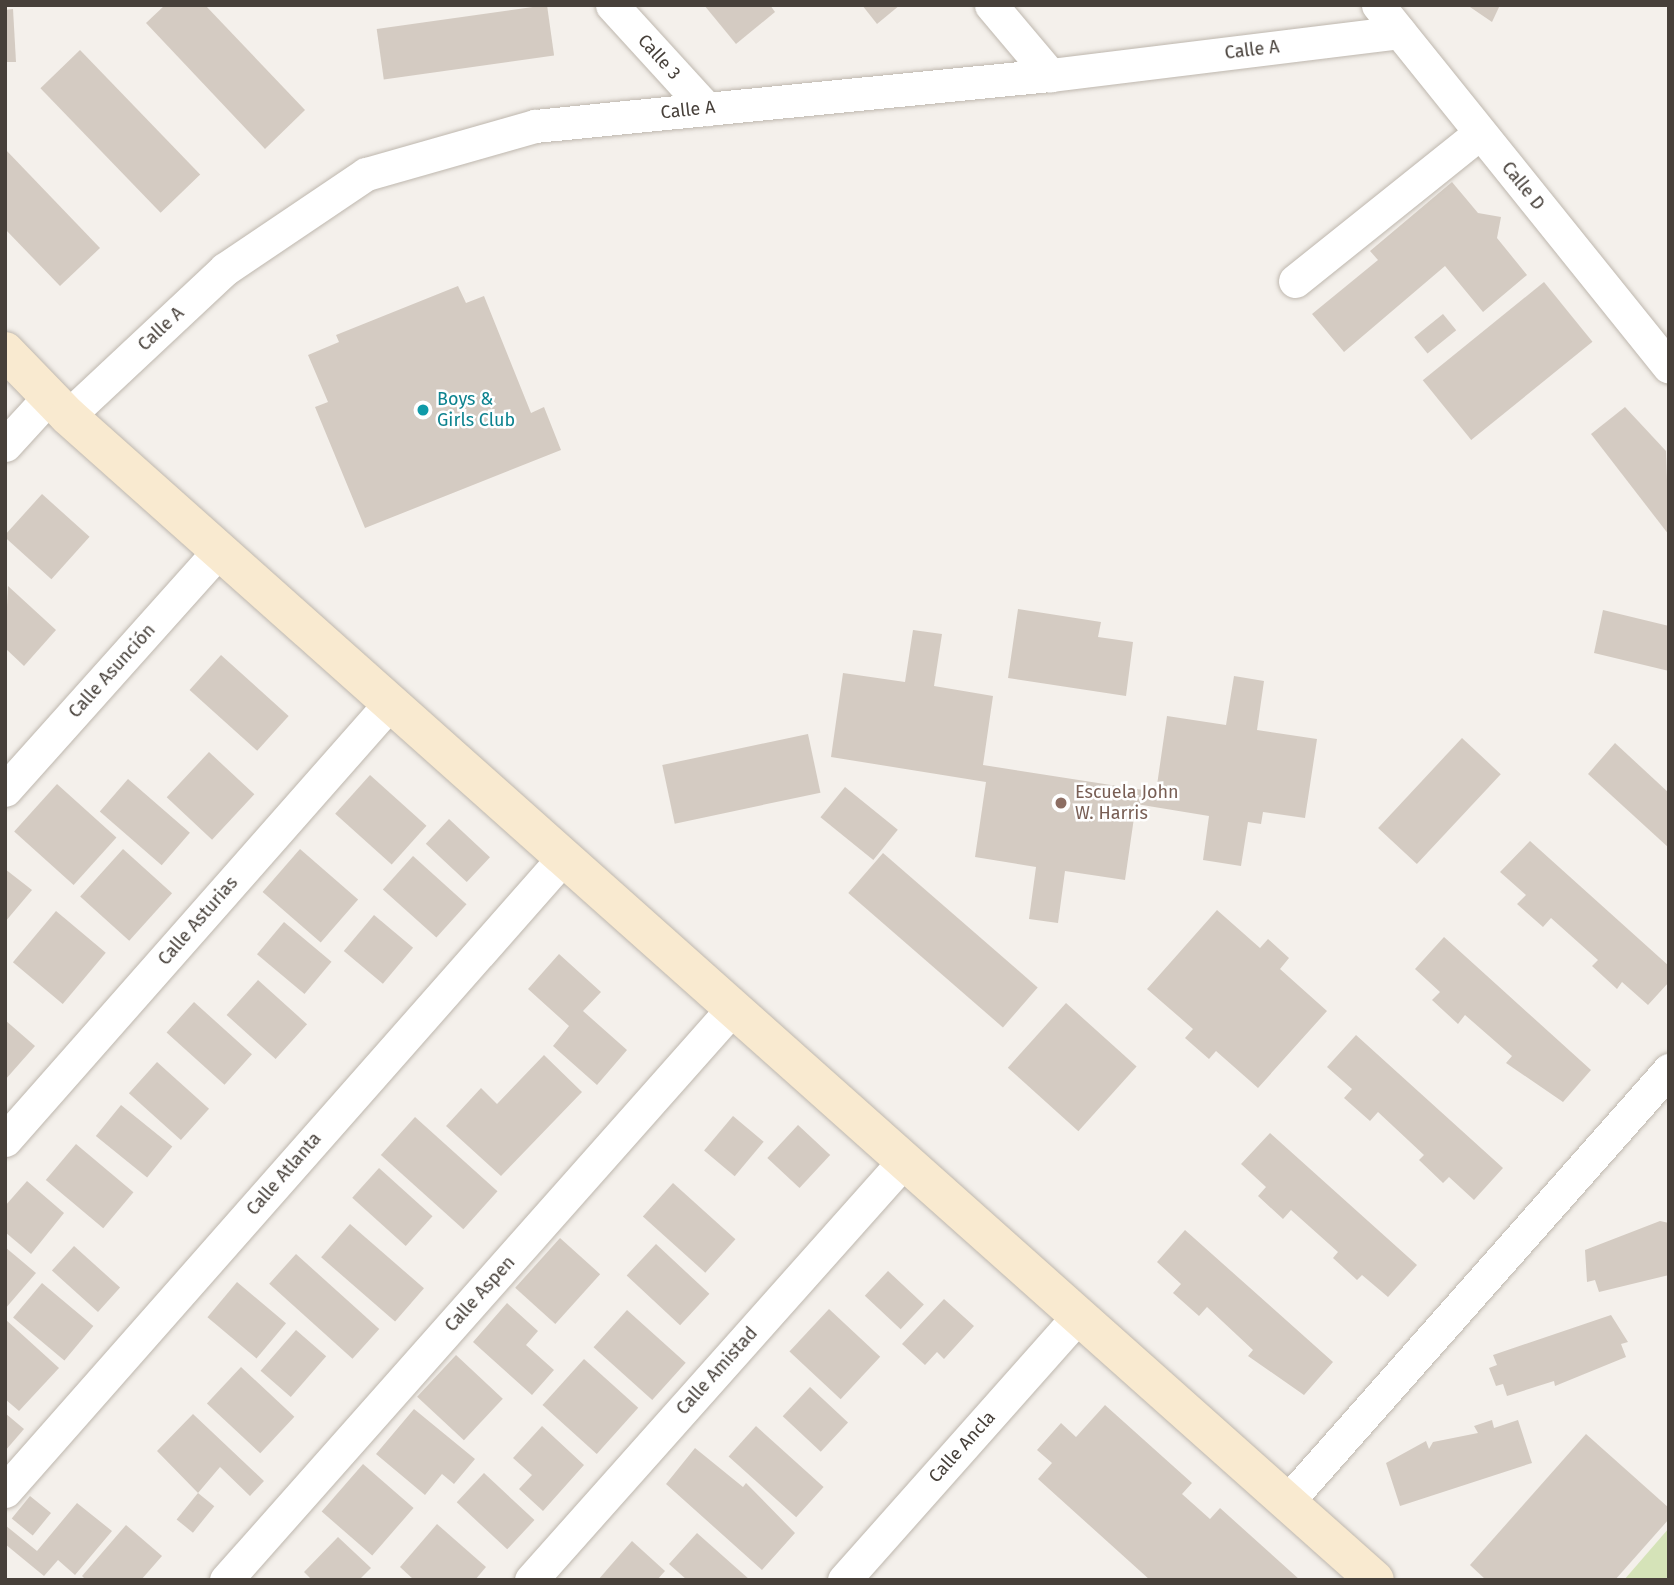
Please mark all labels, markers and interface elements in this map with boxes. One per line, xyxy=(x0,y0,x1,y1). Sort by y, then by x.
street label: Calle 3 xyxy=(633,30,685,84)
street label: Calle A xyxy=(1223,36,1281,64)
street label: Calle A xyxy=(660,96,716,124)
street label: Calle D xyxy=(1497,157,1549,215)
street label: Calle A xyxy=(134,302,188,356)
place label: Boys & Girls Club xyxy=(437,389,515,432)
marker: Boys & Girls Club xyxy=(415,402,431,418)
street label: Calle Asunción xyxy=(64,620,160,722)
place label: Escuela John W. Harris xyxy=(1075,782,1178,824)
marker: Escuela John W. Harris xyxy=(1053,795,1069,811)
street label: Calle Asturias xyxy=(154,872,242,970)
street label: Calle Atlanta xyxy=(242,1128,326,1220)
street label: Calle Aspen xyxy=(440,1252,520,1336)
street label: Calle Amistad xyxy=(672,1323,762,1419)
street label: Calle Ancla xyxy=(924,1407,1000,1487)

